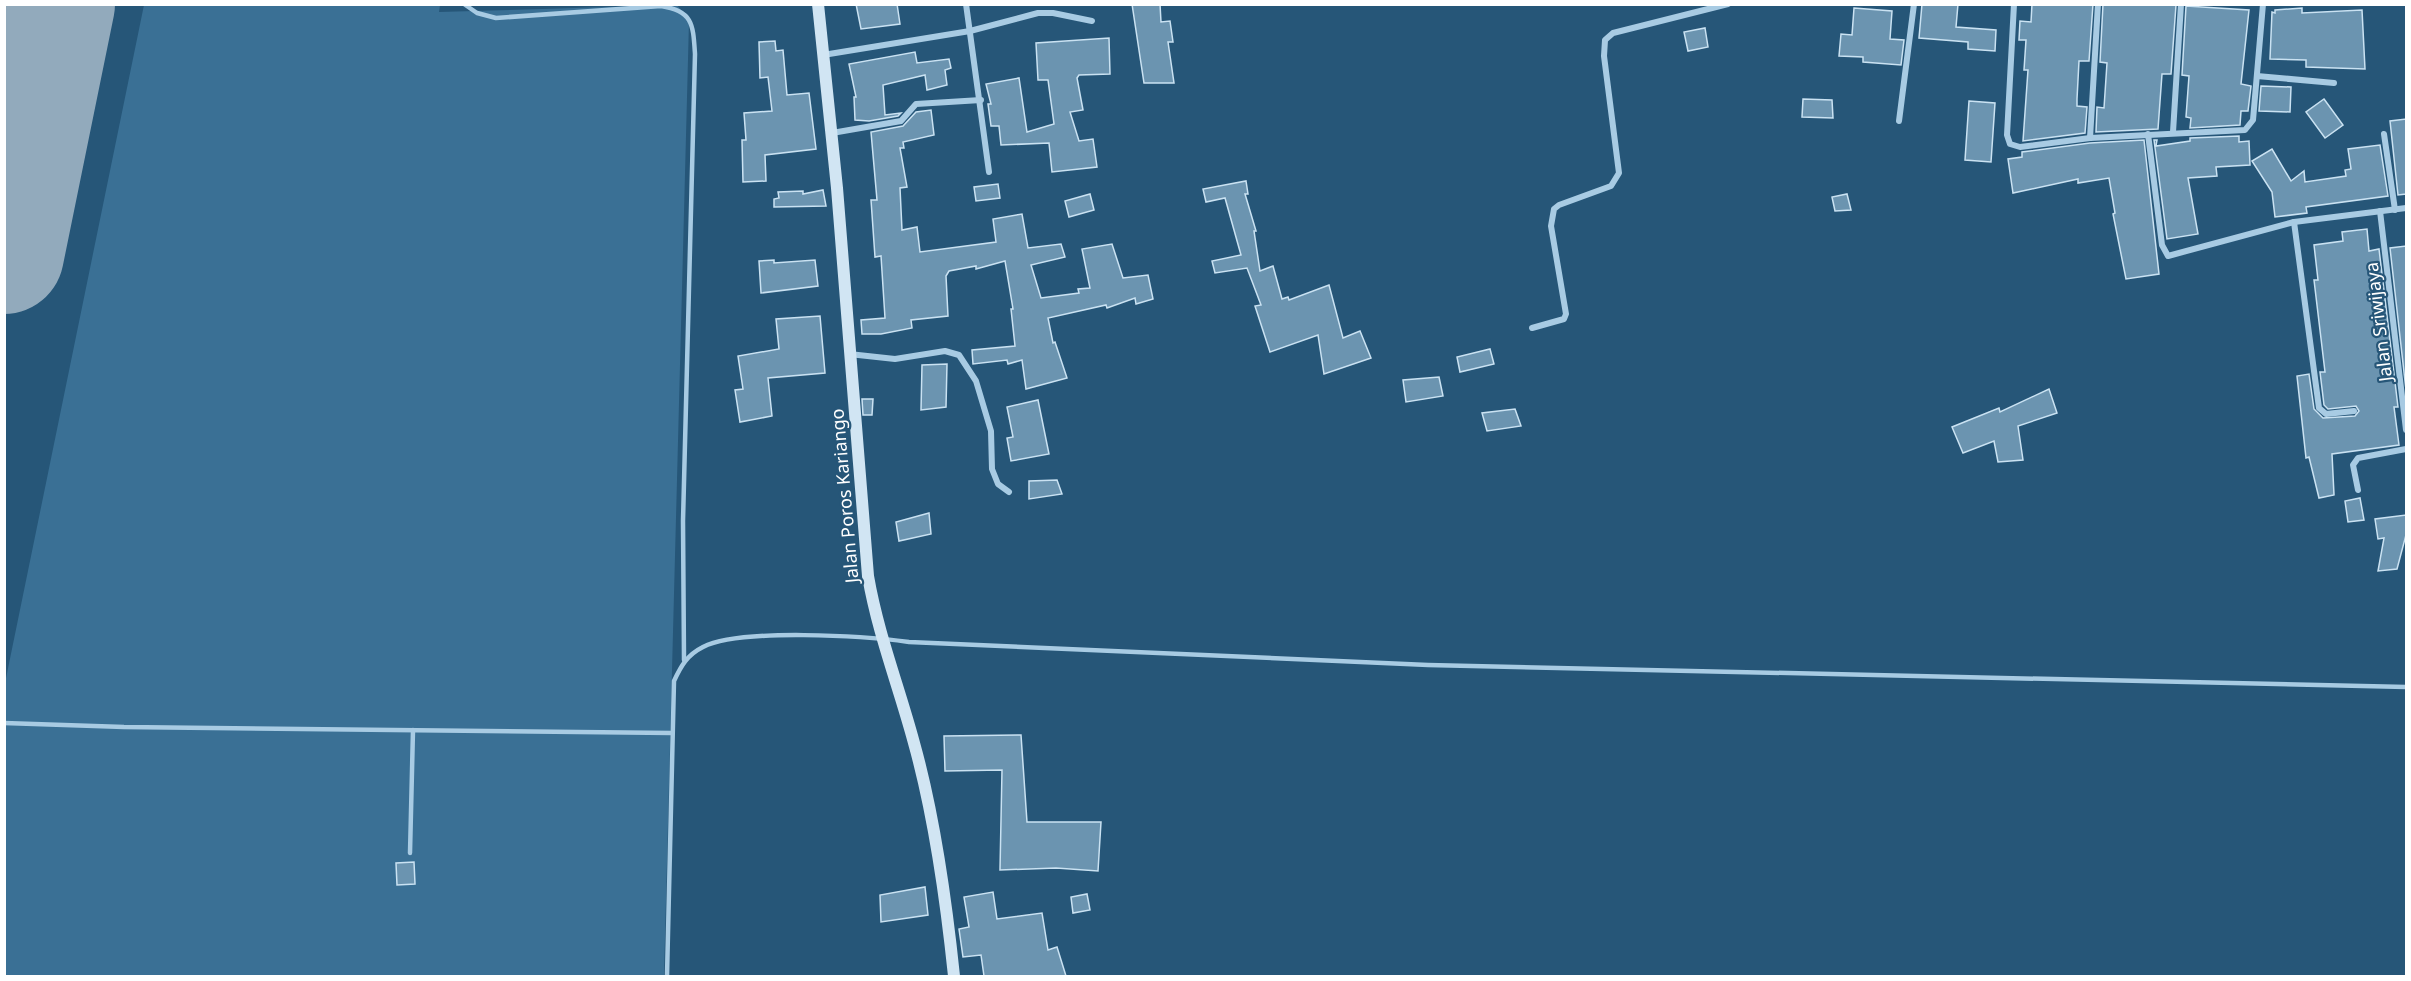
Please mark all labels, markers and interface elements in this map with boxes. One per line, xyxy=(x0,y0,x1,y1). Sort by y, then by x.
street label: Jalan Sriwijaya xyxy=(2359,261,2397,385)
street label: Jalan Poros Kariango xyxy=(824,408,864,586)

